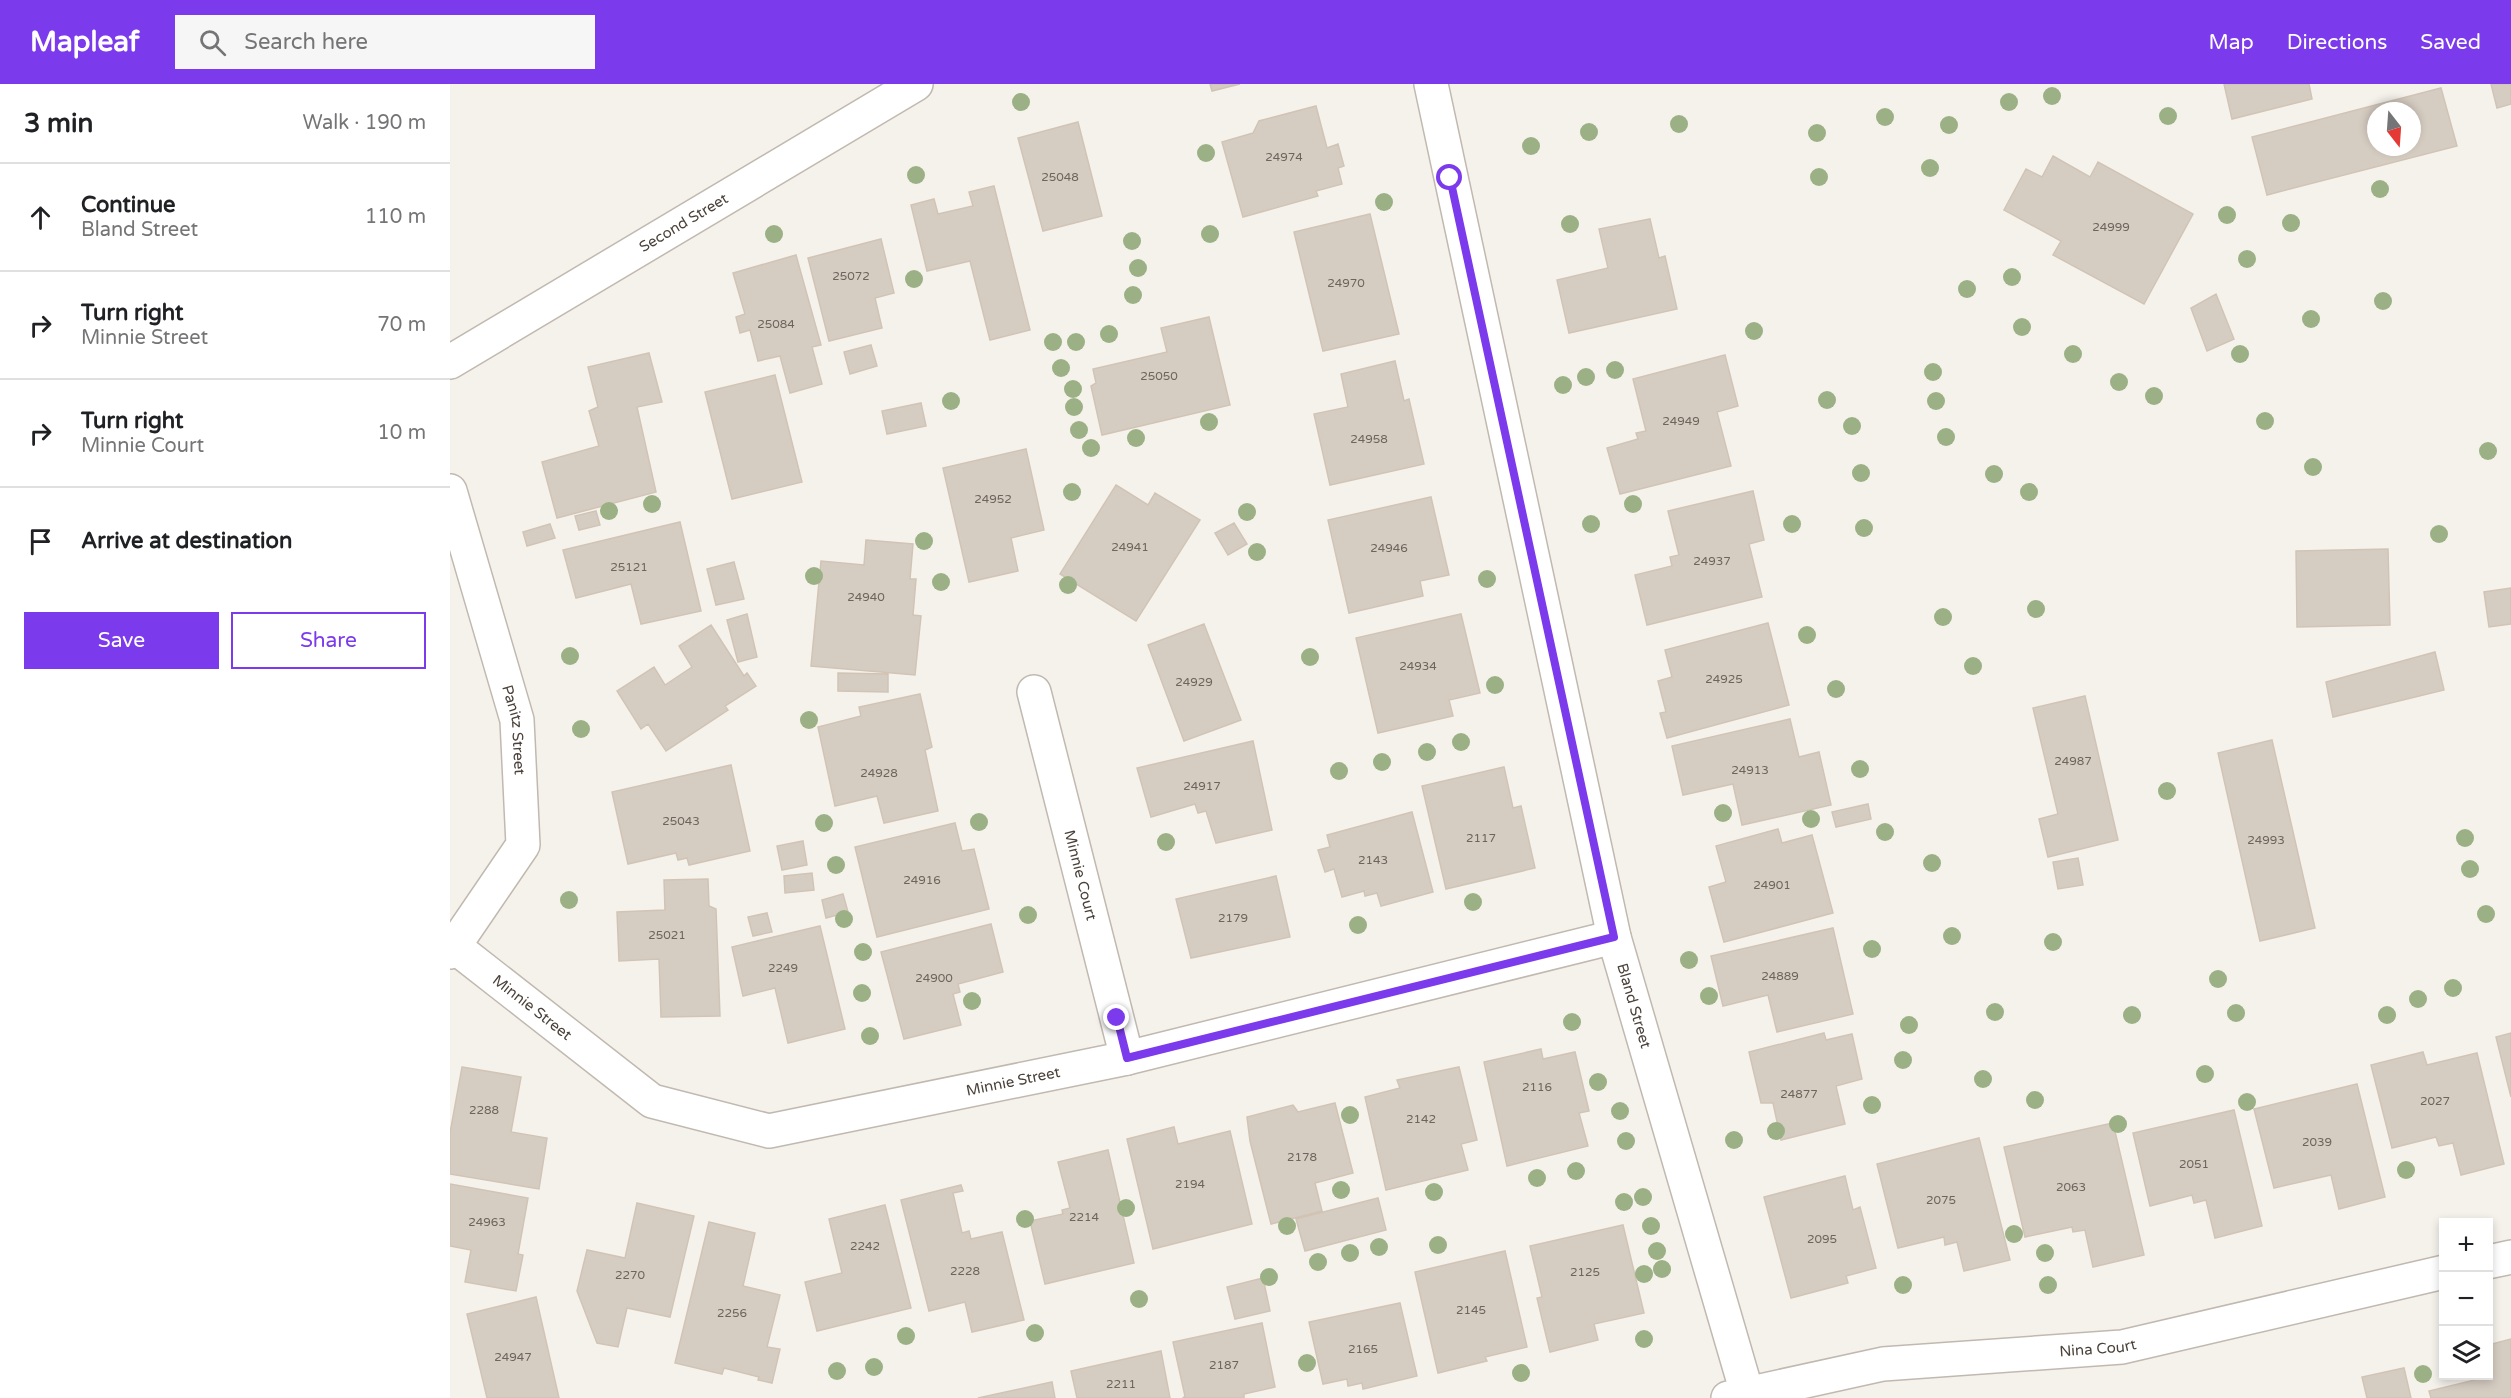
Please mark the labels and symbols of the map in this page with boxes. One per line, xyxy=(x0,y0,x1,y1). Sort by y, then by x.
north arrow xyxy=(2367,102,2421,156)
house number: 24974 xyxy=(1265,150,1303,164)
route start xyxy=(1436,164,1462,190)
house number: 25048 xyxy=(1041,170,1079,184)
street label: Second Street xyxy=(636,189,731,256)
house number: 24999 xyxy=(2092,220,2130,234)
house number: 25072 xyxy=(832,269,870,283)
house number: 24970 xyxy=(1327,276,1365,290)
house number: 25084 xyxy=(757,317,795,331)
house number: 25050 xyxy=(1140,369,1178,383)
house number: 24949 xyxy=(1662,414,1700,428)
house number: 24958 xyxy=(1350,432,1388,446)
house number: 24952 xyxy=(974,492,1012,506)
house number: 24941 xyxy=(1111,540,1149,554)
house number: 24946 xyxy=(1370,541,1408,555)
house number: 24937 xyxy=(1693,554,1731,568)
house number: 25121 xyxy=(610,560,648,574)
house number: 24940 xyxy=(847,590,885,604)
house number: 24934 xyxy=(1399,659,1437,673)
house number: 24925 xyxy=(1705,672,1743,686)
house number: 24929 xyxy=(1175,675,1213,689)
street label: Panitz Street xyxy=(498,683,529,776)
house number: 24987 xyxy=(2054,754,2092,768)
house number: 24913 xyxy=(1731,763,1769,777)
house number: 24928 xyxy=(860,766,898,780)
house number: 24917 xyxy=(1183,779,1221,793)
house number: 25043 xyxy=(662,814,700,828)
street label: Minnie Court xyxy=(1060,828,1101,922)
house number: 2117 xyxy=(1466,831,1496,845)
house number: 24993 xyxy=(2247,833,2285,847)
house number: 2143 xyxy=(1358,853,1388,867)
house number: 24916 xyxy=(903,873,941,887)
house number: 24901 xyxy=(1753,878,1791,892)
house number: 2179 xyxy=(1218,911,1248,925)
house number: 25021 xyxy=(648,928,686,942)
house number: 2249 xyxy=(768,961,798,975)
street label: Bland Street xyxy=(1613,961,1655,1051)
house number: 24889 xyxy=(1761,969,1799,983)
street label: Minnie Street xyxy=(489,971,576,1044)
house number: 24900 xyxy=(915,971,953,985)
route end xyxy=(1103,1004,1129,1030)
street label: Minnie Street xyxy=(965,1063,1062,1100)
house number: 2116 xyxy=(1522,1080,1552,1094)
house number: 24877 xyxy=(1780,1087,1818,1101)
house number: 2027 xyxy=(2420,1094,2450,1108)
house number: 2288 xyxy=(469,1103,499,1117)
house number: 2142 xyxy=(1406,1112,1436,1126)
house number: 2039 xyxy=(2302,1135,2332,1149)
house number: 2178 xyxy=(1287,1150,1317,1164)
house number: 2051 xyxy=(2179,1157,2209,1171)
house number: 2194 xyxy=(1175,1177,1206,1191)
house number: 2063 xyxy=(2056,1180,2086,1194)
house number: 2075 xyxy=(1926,1193,1956,1207)
house number: 2214 xyxy=(1069,1210,1100,1224)
house number: 24963 xyxy=(468,1215,506,1229)
house number: 2095 xyxy=(1807,1232,1837,1246)
house number: 2242 xyxy=(850,1239,880,1253)
house number: 2228 xyxy=(950,1264,980,1278)
house number: 2125 xyxy=(1570,1265,1600,1279)
house number: 2270 xyxy=(615,1268,646,1282)
house number: 2145 xyxy=(1456,1303,1486,1317)
house number: 2256 xyxy=(717,1306,747,1320)
street label: Nina Court xyxy=(2059,1335,2138,1360)
house number: 2165 xyxy=(1348,1342,1378,1356)
house number: 24947 xyxy=(494,1350,532,1364)
house number: 2187 xyxy=(1209,1358,1239,1372)
house number: 2211 xyxy=(1106,1377,1136,1391)

